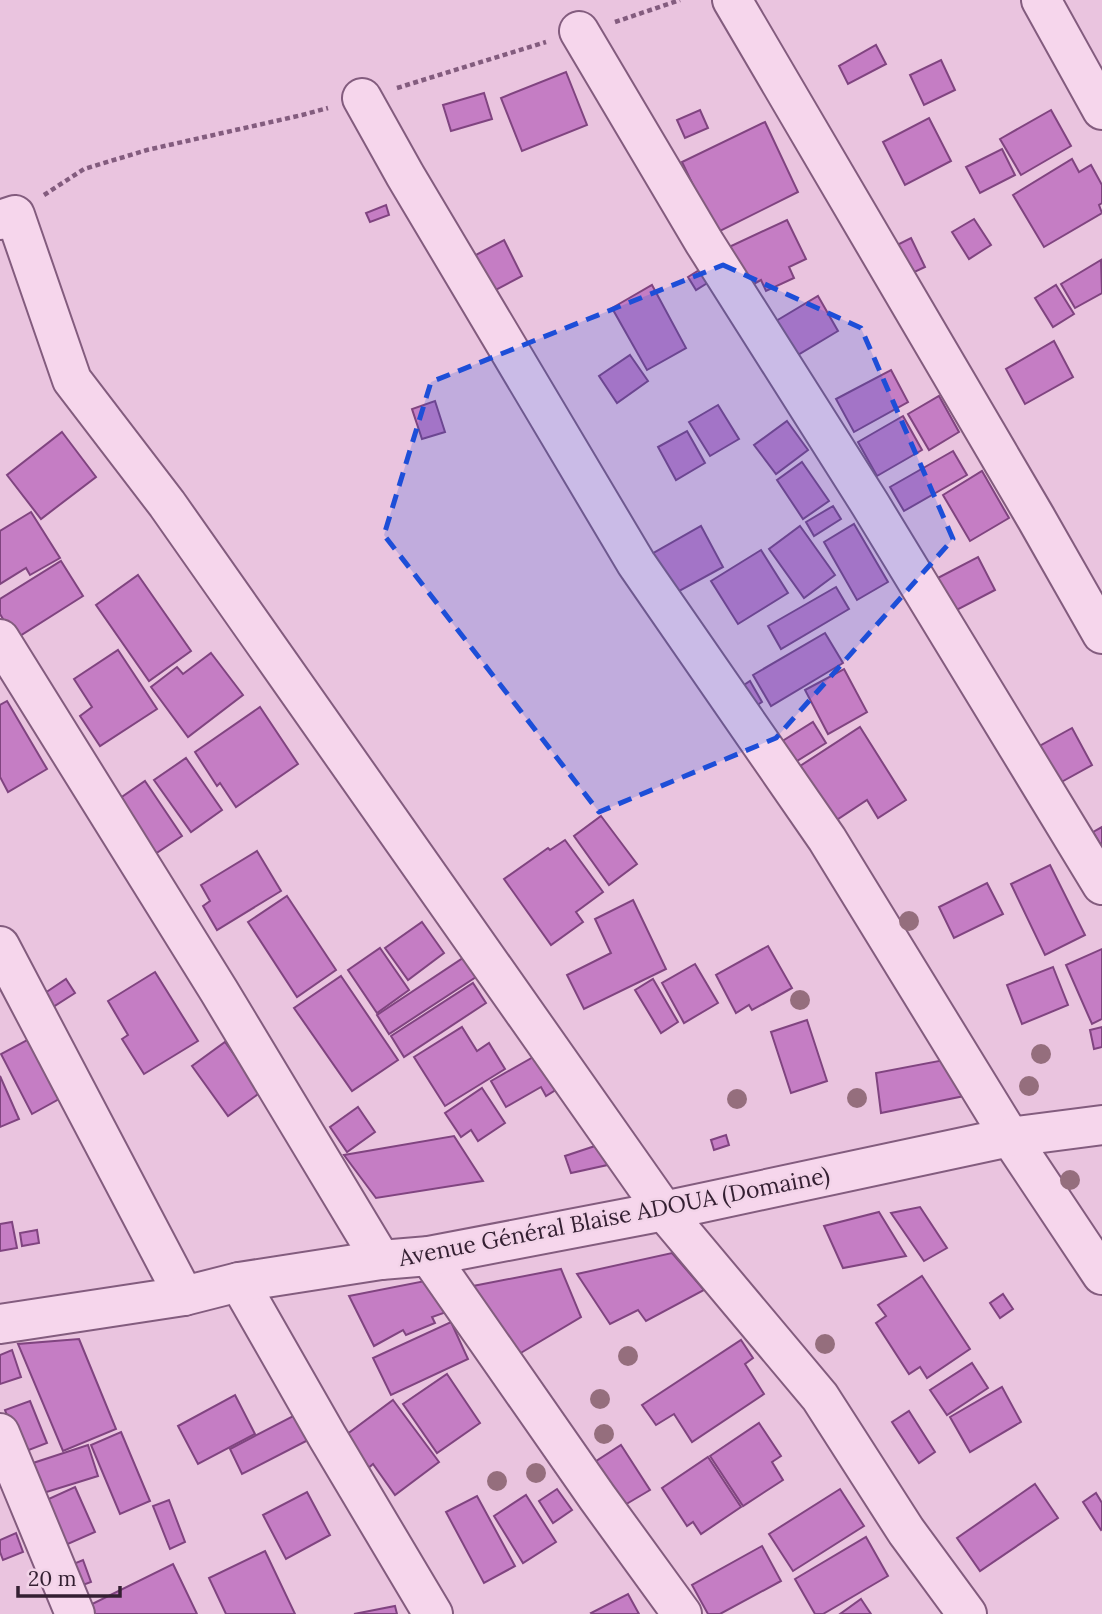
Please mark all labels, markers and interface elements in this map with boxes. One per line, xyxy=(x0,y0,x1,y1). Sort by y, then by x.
street label: Avenue Général Blaise ADOUA (Domaine) xyxy=(395,1160,832,1273)
scale bar xyxy=(18,1554,119,1598)
text: 20 m xyxy=(28,1565,77,1592)

